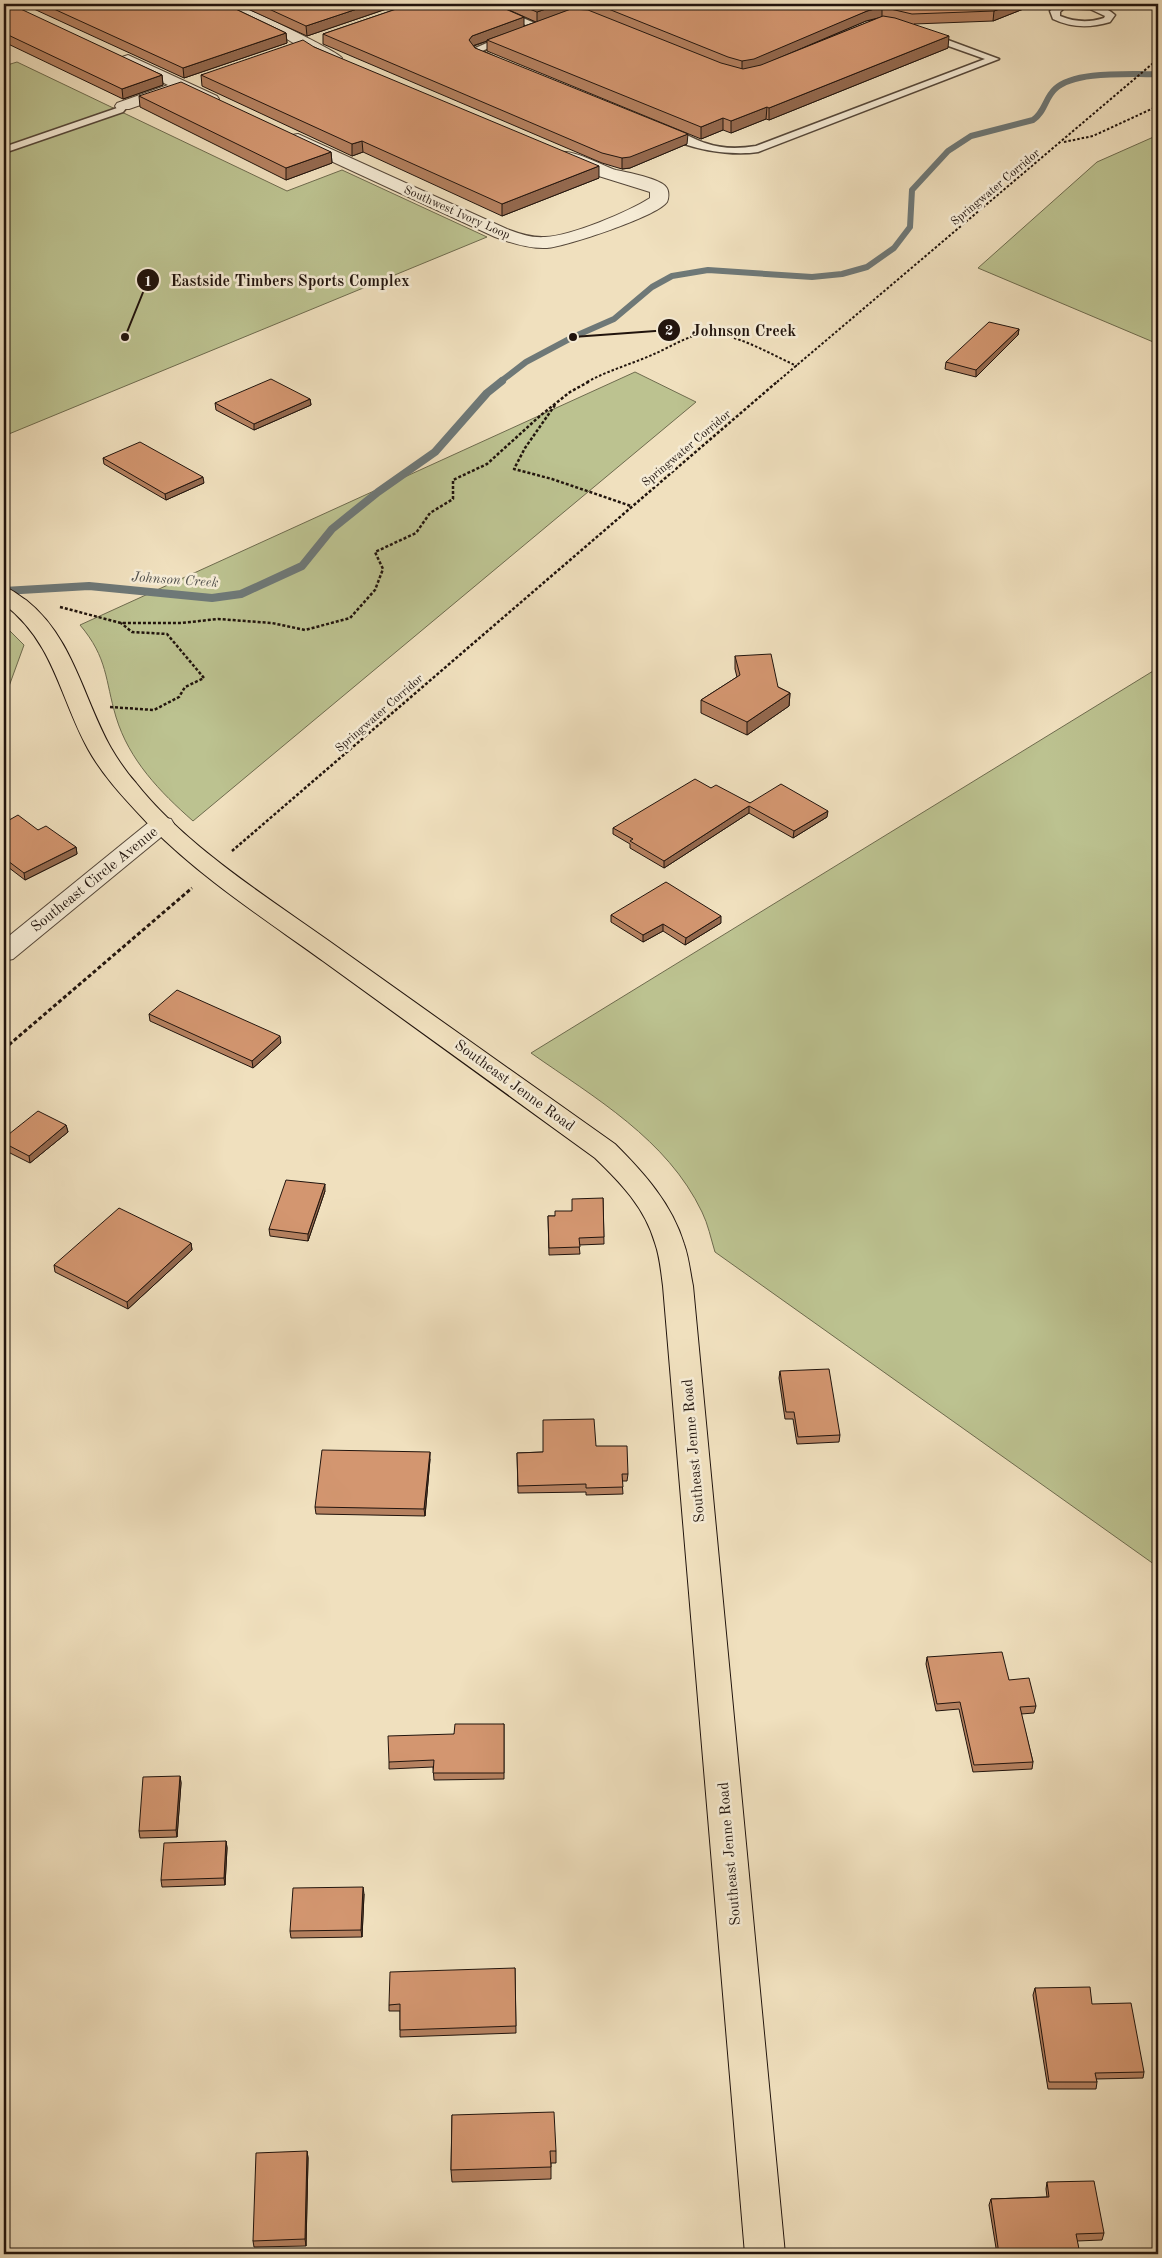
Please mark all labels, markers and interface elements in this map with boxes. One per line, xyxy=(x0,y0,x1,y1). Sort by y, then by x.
street label: Springwater Corridor xyxy=(949,147,1042,228)
street label: Southwest Ivory Loop xyxy=(402,184,511,242)
callout: Eastside Timbers Sports Complex xyxy=(135,265,419,296)
text: Eastside Timbers Sports Complex xyxy=(170,274,410,290)
text: 1 xyxy=(144,275,152,290)
callout: Johnson Creek xyxy=(657,315,806,346)
text: 2 xyxy=(665,324,673,339)
text: Johnson Creek xyxy=(692,324,796,340)
street label: Springwater Corridor xyxy=(640,408,733,489)
water label: Johnson Creek xyxy=(131,570,219,590)
street label: Springwater Corridor xyxy=(334,672,426,755)
street label: Southeast Circle Avenue xyxy=(29,825,161,936)
street label: Southeast Jenne Road xyxy=(451,1038,577,1135)
street label: Southeast Jenne Road xyxy=(681,1378,708,1523)
street label: Southeast Jenne Road xyxy=(717,1781,744,1926)

